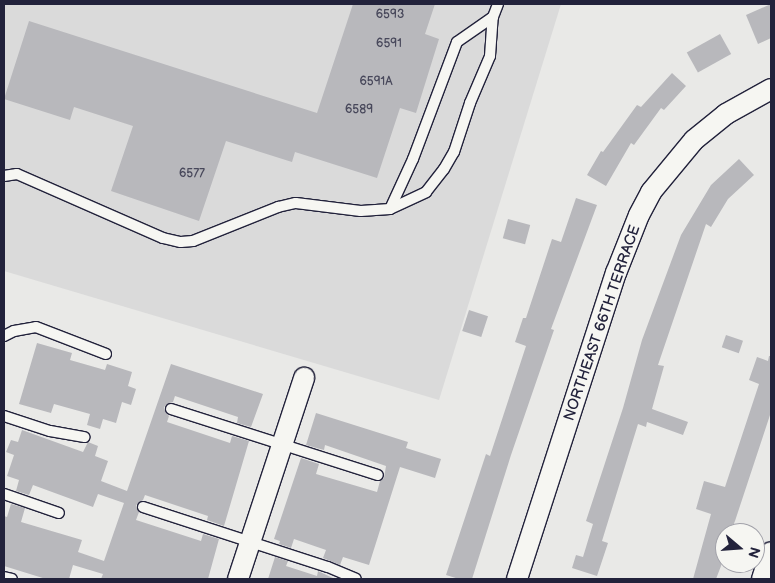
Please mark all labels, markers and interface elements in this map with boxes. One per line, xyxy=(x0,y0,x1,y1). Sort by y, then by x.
house number: 6593 xyxy=(376,8,404,22)
house number: 6591 xyxy=(376,37,402,51)
house number: 6591A xyxy=(359,75,393,89)
house number: 6589 xyxy=(345,103,373,117)
house number: 6577 xyxy=(179,167,205,181)
street label: NORTHEAST 66TH TERRACE xyxy=(560,223,644,423)
north arrow xyxy=(715,523,765,573)
text: N xyxy=(744,545,764,560)

